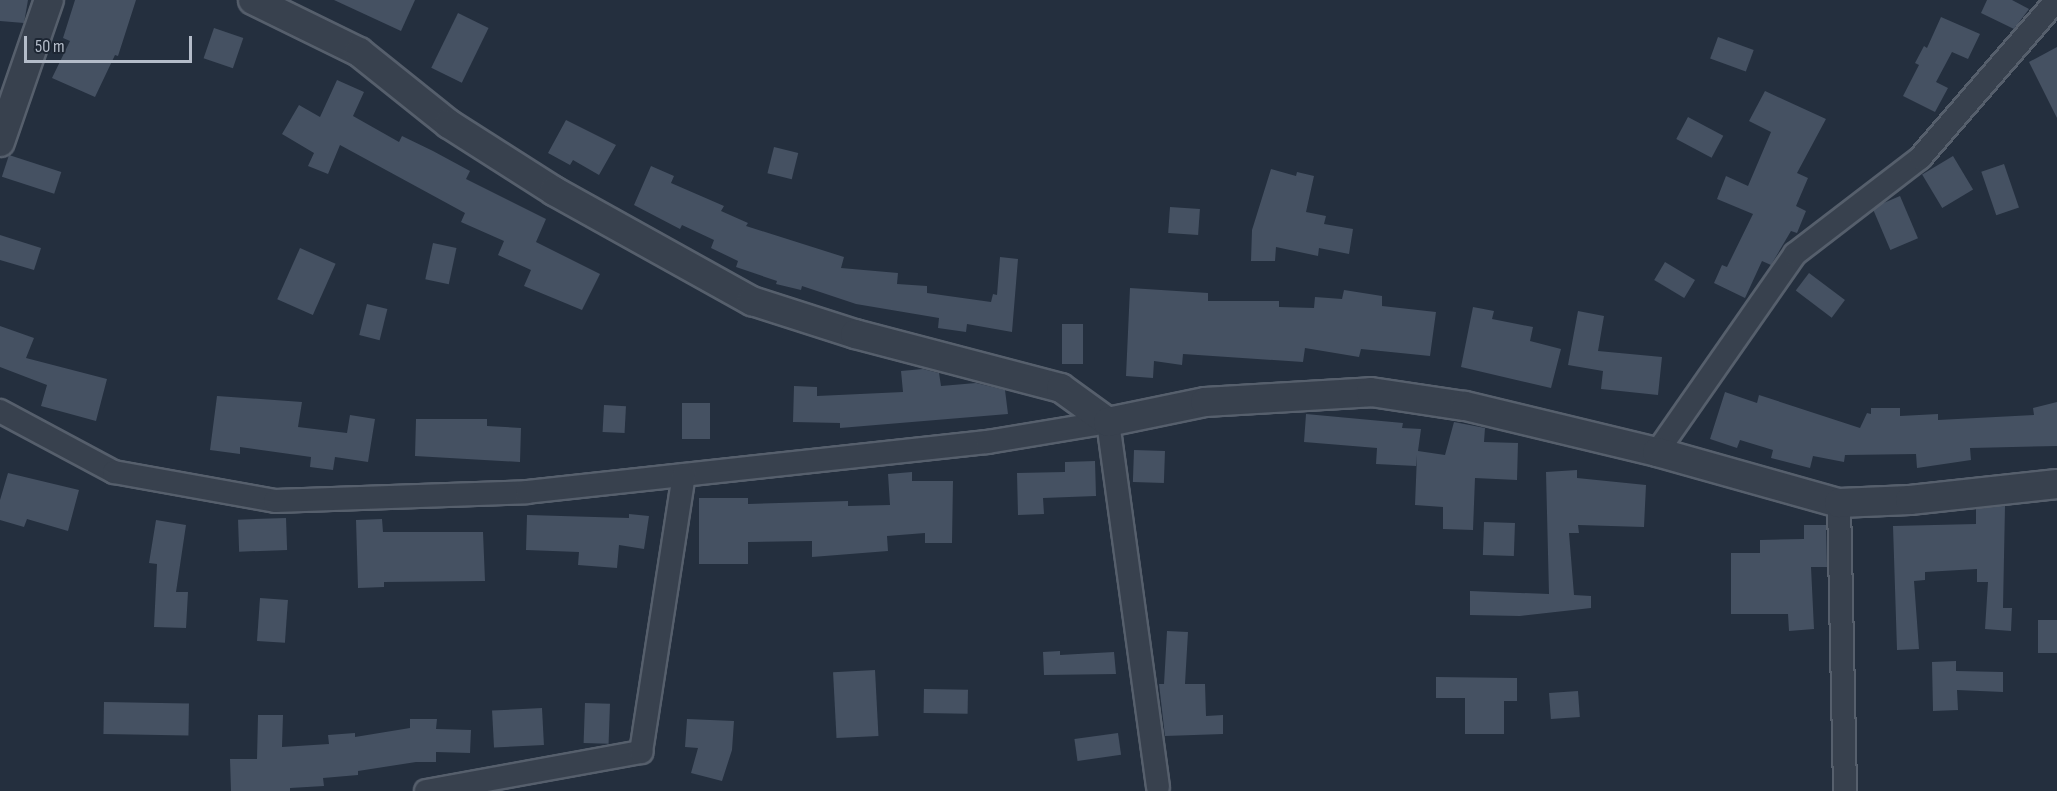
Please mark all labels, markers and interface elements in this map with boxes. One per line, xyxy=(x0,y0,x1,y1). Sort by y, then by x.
scale bar xyxy=(27,24,195,62)
text: 50 m xyxy=(35,36,65,57)

